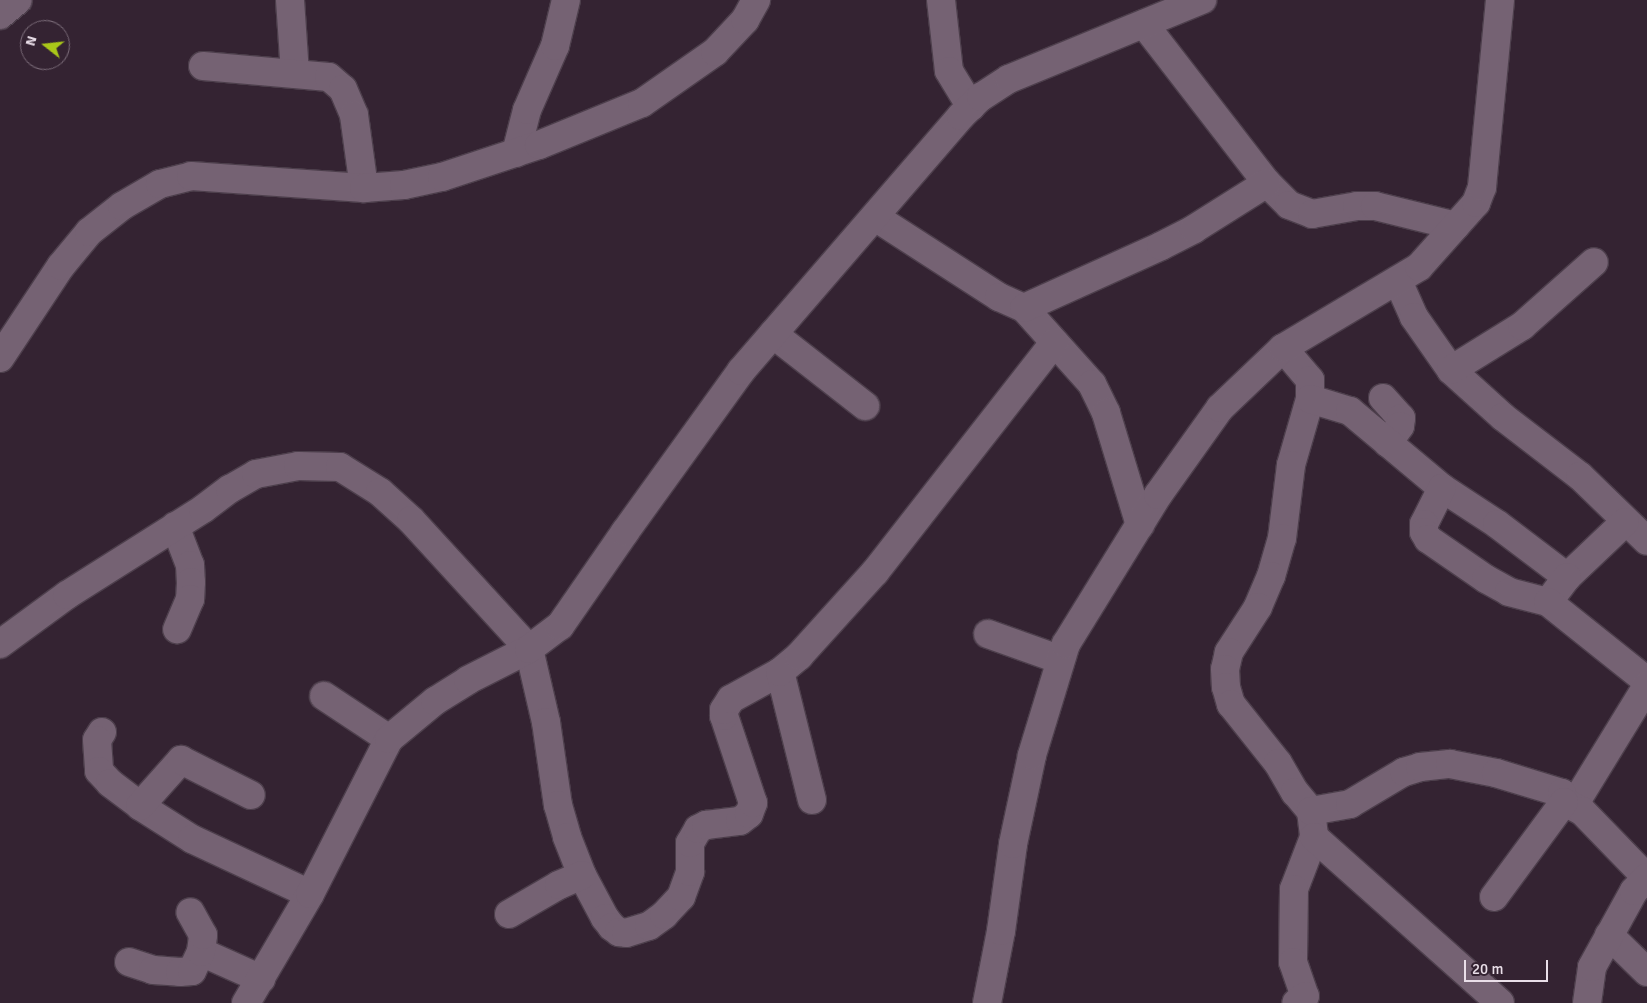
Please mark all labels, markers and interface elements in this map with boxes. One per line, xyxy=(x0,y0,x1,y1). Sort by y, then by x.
north arrow xyxy=(20,20,70,70)
text: N xyxy=(22,34,41,48)
scale bar xyxy=(1467,950,1551,982)
text: 20 m xyxy=(1472,960,1503,978)

